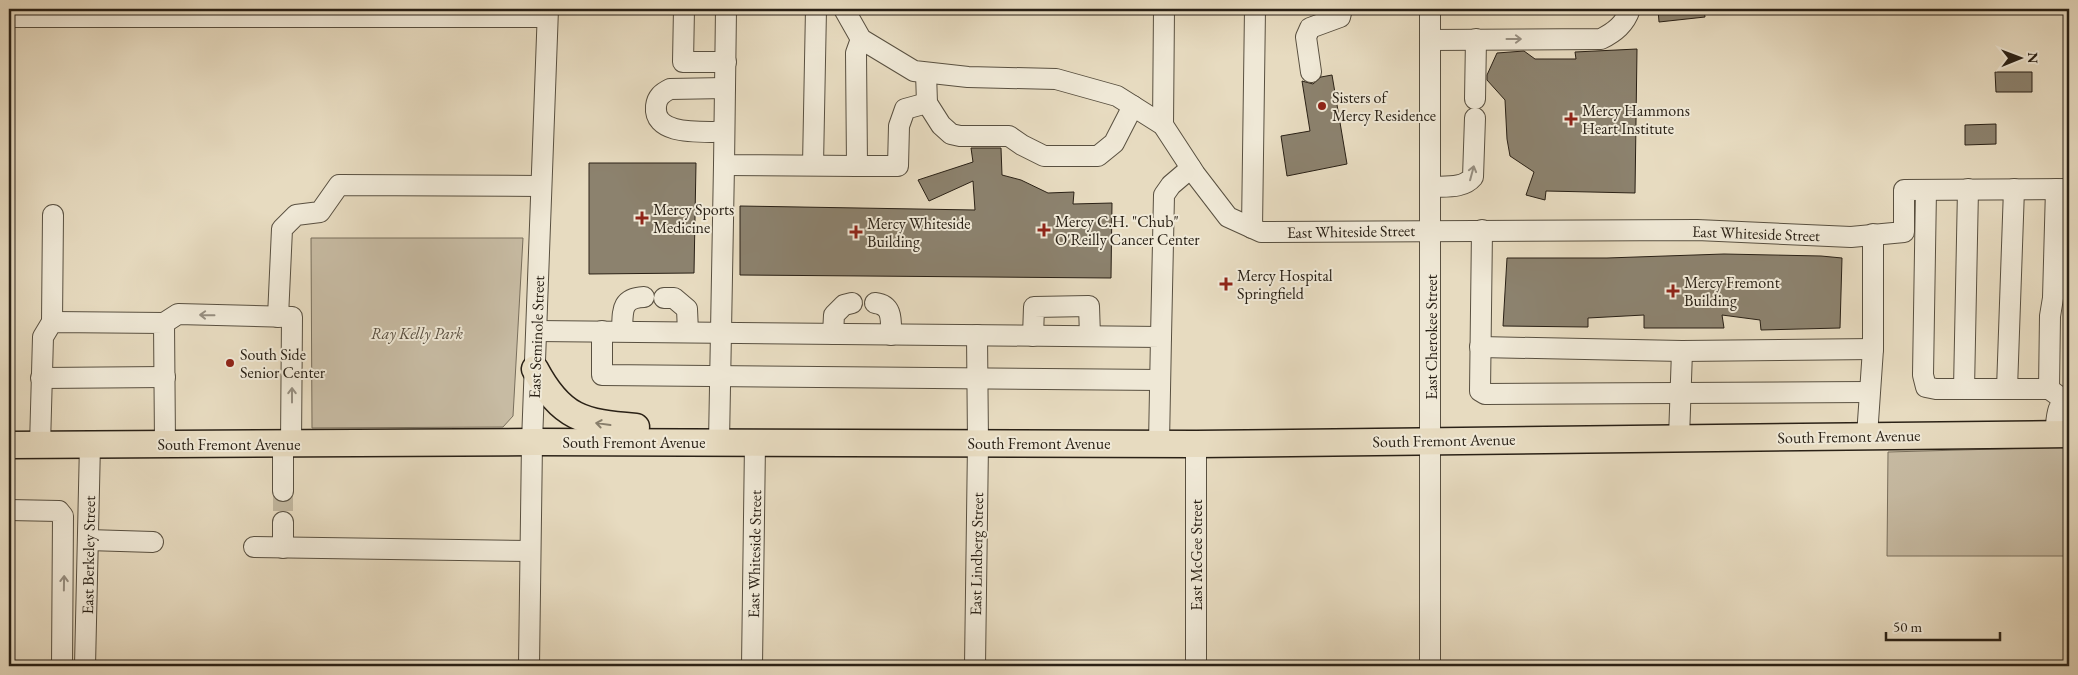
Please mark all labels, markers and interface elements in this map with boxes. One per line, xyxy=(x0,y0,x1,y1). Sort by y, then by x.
north arrow xyxy=(1996,32,2046,82)
one-way arrow xyxy=(1506,34,1522,44)
text: N xyxy=(2024,52,2042,64)
place label: Sisters of Mercy Residence xyxy=(1332,87,1436,126)
marker: Sisters of Mercy Residence xyxy=(1316,100,1328,112)
place label: Mercy Hammons Heart Institute xyxy=(1582,100,1690,139)
marker: Mercy Hammons Heart Institute xyxy=(1564,112,1578,126)
one-way arrow xyxy=(1467,165,1477,181)
place label: Mercy Sports Medicine xyxy=(653,199,734,238)
marker: Mercy Sports Medicine xyxy=(635,211,649,225)
place label: Mercy C.H. "Chub" O'Reilly Cancer Center xyxy=(1055,211,1200,250)
place label: Mercy Whiteside Building xyxy=(867,213,971,252)
street label: East Whiteside Street xyxy=(1287,220,1415,243)
street label: East Whiteside Street xyxy=(1692,221,1820,246)
marker: Mercy C.H. "Chub" O'Reilly Cancer Center xyxy=(1037,223,1051,237)
marker: Mercy Whiteside Building xyxy=(849,225,863,239)
place label: Mercy Hospital Springfield xyxy=(1237,265,1333,304)
place label: Mercy Fremont Building xyxy=(1684,272,1780,311)
street label: East Cherokee Street xyxy=(1421,274,1442,400)
street label: East Seminole Street xyxy=(524,275,549,399)
marker: Mercy Hospital Springfield xyxy=(1219,277,1233,291)
marker: Mercy Fremont Building xyxy=(1666,284,1680,298)
one-way arrow xyxy=(199,310,216,320)
park label: Ray Kelly Park xyxy=(371,323,464,344)
place label: South Side Senior Center xyxy=(240,344,326,383)
marker: South Side Senior Center xyxy=(224,357,236,369)
one-way arrow xyxy=(287,387,297,403)
one-way arrow xyxy=(595,419,611,429)
street label: South Fremont Avenue xyxy=(1777,425,1921,448)
street label: South Fremont Avenue xyxy=(1372,429,1516,452)
street label: South Fremont Avenue xyxy=(563,432,706,453)
street label: South Fremont Avenue xyxy=(968,433,1111,454)
street label: South Fremont Avenue xyxy=(158,434,301,455)
street label: East Whiteside Street xyxy=(743,490,766,618)
street label: East Lindberg Street xyxy=(965,492,988,616)
street label: East Berkeley Street xyxy=(77,496,100,614)
street label: East McGee Street xyxy=(1186,499,1207,611)
one-way arrow xyxy=(59,575,68,591)
scale bar xyxy=(1886,610,1999,642)
text: 50 m xyxy=(1893,617,1922,636)

